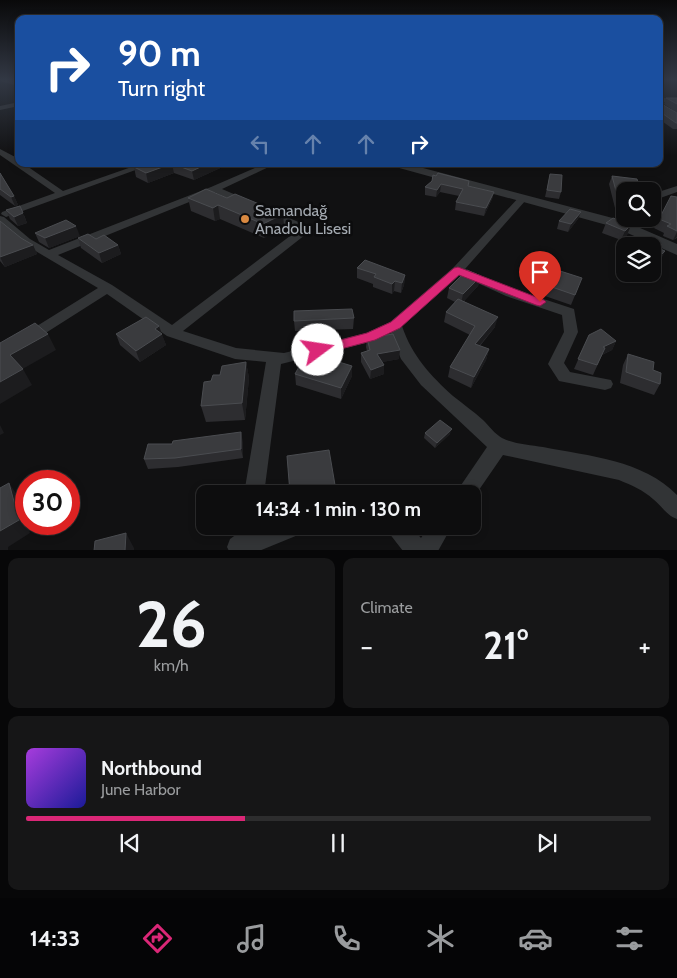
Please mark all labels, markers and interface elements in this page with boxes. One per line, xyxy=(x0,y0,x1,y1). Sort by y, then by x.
text: 90 m xyxy=(118,32,201,75)
icon: right xyxy=(35,35,100,100)
text: Turn right xyxy=(118,75,205,102)
icon: left xyxy=(246,130,274,158)
icon: ahead xyxy=(299,130,327,158)
icon: ahead xyxy=(352,130,380,158)
icon: right xyxy=(405,130,433,158)
map controls xyxy=(616,182,661,282)
button: search xyxy=(616,182,661,227)
place label: Samandağ Anadolu Lisesi xyxy=(255,201,351,238)
marker: Samandağ Anadolu Lisesi xyxy=(239,213,251,225)
button: layers xyxy=(616,237,661,282)
pin xyxy=(519,251,561,302)
icon: arrive xyxy=(526,258,554,286)
position arrow xyxy=(291,323,343,375)
speed limit sign: 30 xyxy=(15,470,80,535)
text: 14:34 · 1 min · 130 m xyxy=(256,498,421,521)
text: 26 xyxy=(136,584,207,663)
text: Climate xyxy=(361,598,413,617)
text: 21° xyxy=(483,622,528,669)
text: − xyxy=(361,629,373,663)
text: + xyxy=(639,629,651,663)
text: km/h xyxy=(154,656,189,675)
text: Northbound xyxy=(101,757,202,780)
text: June Harbor xyxy=(101,780,181,799)
icon: previous xyxy=(116,829,144,857)
icon: pause xyxy=(324,829,352,857)
icon: next xyxy=(533,829,561,857)
icon: directions xyxy=(140,921,175,956)
icon: music xyxy=(234,921,269,956)
icon: phone xyxy=(329,921,364,956)
icon: climate xyxy=(423,921,458,956)
icon: car xyxy=(518,921,553,956)
icon: filters xyxy=(612,921,647,956)
text: 14:33 xyxy=(30,925,80,952)

